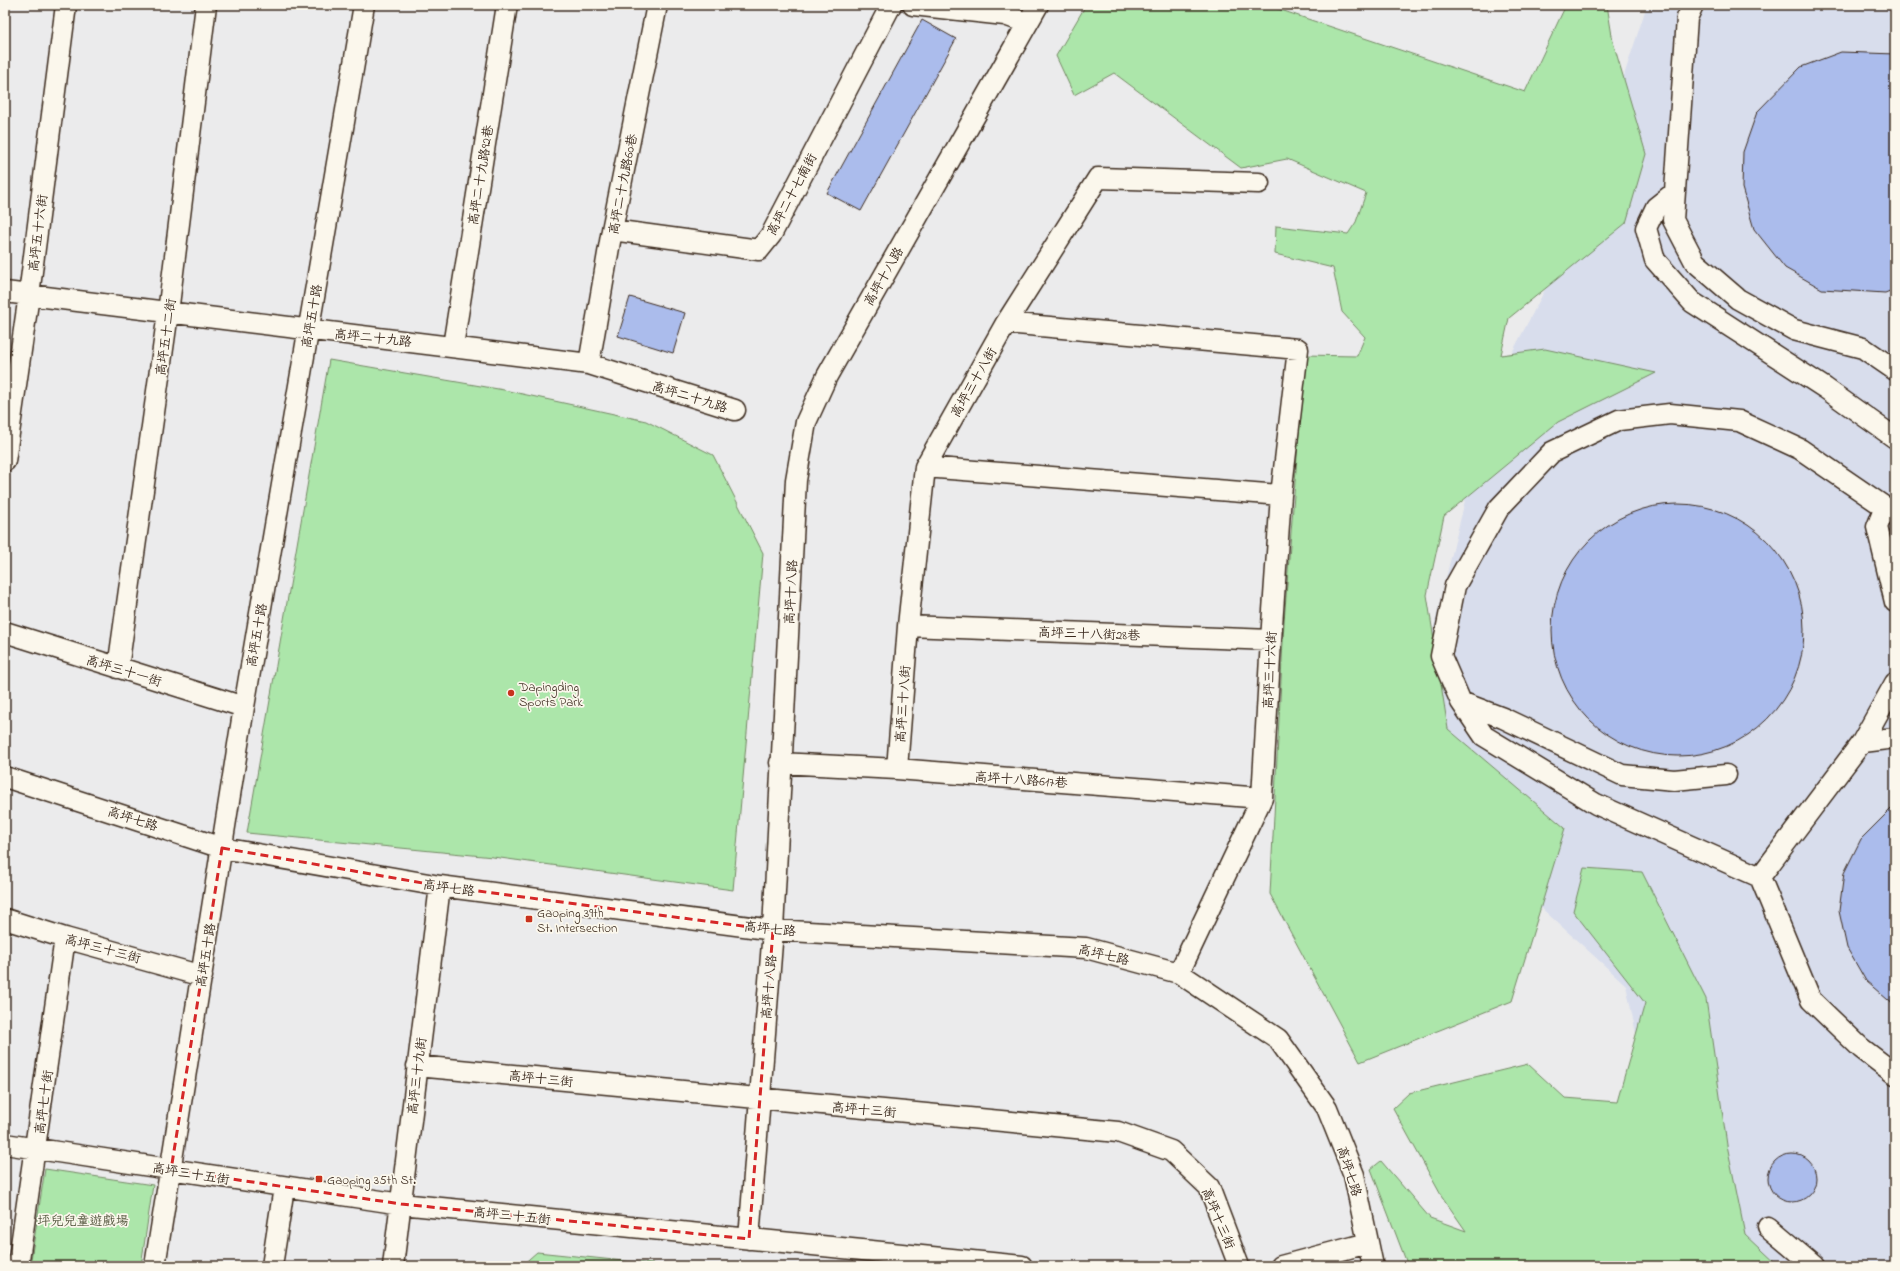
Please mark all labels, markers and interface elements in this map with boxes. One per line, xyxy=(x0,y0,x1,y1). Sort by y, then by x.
street label: 高坪二十九路92巷 xyxy=(464,124,499,227)
street label: 高坪二十九路60巷 xyxy=(604,132,643,236)
street label: 高坪二十七南街 xyxy=(763,150,822,239)
street label: 高坪五十六街 xyxy=(24,193,53,273)
street label: 高坪十八路 xyxy=(860,244,909,310)
street label: 高坪五十路 xyxy=(297,283,327,350)
street label: 高坪五十二街 xyxy=(152,297,181,377)
street label: 高坪二十九路 xyxy=(333,325,413,352)
street label: 高坪三十八街 xyxy=(947,344,1002,421)
street label: 高坪二十九路 xyxy=(649,377,730,418)
street label: 高坪十八路 xyxy=(780,559,803,625)
street label: 高坪五十路 xyxy=(242,602,272,669)
street label: 高坪三十八街28巷 xyxy=(1037,623,1140,646)
street label: 高坪三十六街 xyxy=(1259,631,1282,710)
street label: 高坪三十一街 xyxy=(83,651,164,692)
street label: 高坪三十八街 xyxy=(891,665,916,744)
place label: Dapingding Sports Park xyxy=(518,678,583,712)
marker: Dapingding Sports Park xyxy=(506,688,516,698)
street label: 高坪十八路617巷 xyxy=(974,768,1068,793)
street label: 高坪七路 xyxy=(105,802,160,836)
street label: 高坪七路 xyxy=(422,875,476,902)
place label: Gaoping 39th St. Intersection xyxy=(537,904,617,938)
marker: Gaoping 39th St. Intersection xyxy=(524,914,534,924)
street label: 高坪七路 xyxy=(743,917,797,942)
street label: 高坪五十路 xyxy=(192,922,221,989)
street label: 高坪三十三街 xyxy=(62,930,143,969)
street label: 高坪七路 xyxy=(1076,940,1131,971)
street label: 高坪十八路 xyxy=(757,954,782,1020)
street label: 高坪三十九街 xyxy=(403,1036,432,1116)
street label: 高坪十三街 xyxy=(508,1067,574,1092)
street label: 高坪七十街 xyxy=(31,1069,58,1136)
street label: 高坪十三街 xyxy=(831,1098,897,1123)
street label: 高坪七路 xyxy=(1332,1144,1366,1199)
street label: 高坪三十五街 xyxy=(151,1159,231,1190)
place label: Gaoping 35th St. xyxy=(327,1171,416,1191)
marker: Gaoping 35th St. xyxy=(314,1174,324,1184)
street label: 高坪十三街 xyxy=(1196,1185,1239,1252)
street label: 高坪三十五街 xyxy=(472,1203,552,1230)
park label: 坪兒兒童遊戲場 xyxy=(37,1212,129,1231)

